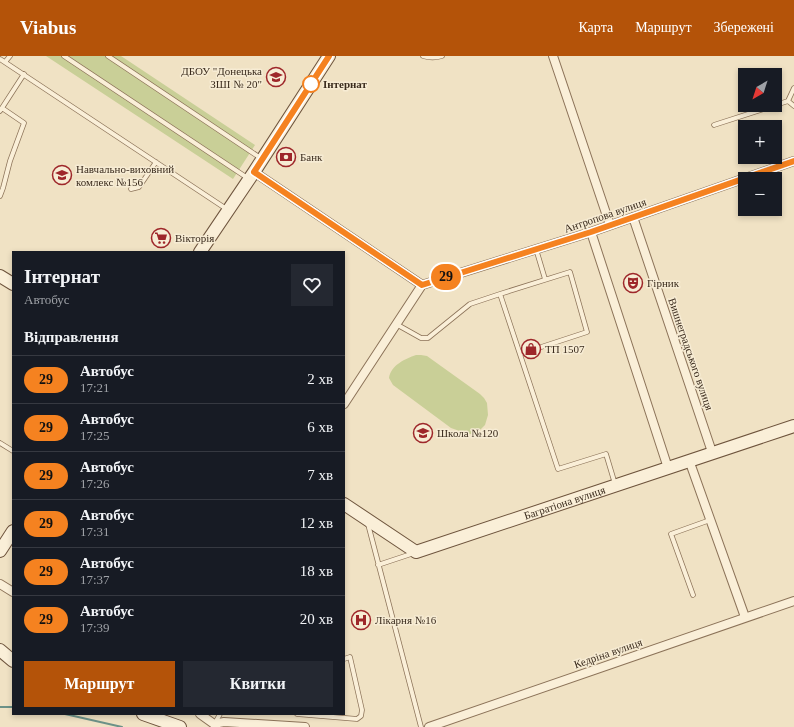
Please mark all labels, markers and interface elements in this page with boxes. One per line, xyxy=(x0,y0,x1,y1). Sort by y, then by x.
text: Viabus xyxy=(20,17,76,38)
text: Карта xyxy=(578,20,613,35)
text: Маршрут xyxy=(635,20,692,35)
text: Збережені xyxy=(714,20,774,35)
place label: ДБОУ "Донецька ЗШІ № 20" xyxy=(181,65,262,90)
school or university icon: ДБОУ "Донецька ЗШІ № 20" xyxy=(265,66,287,88)
north arrow xyxy=(738,68,782,112)
map controls xyxy=(738,68,782,216)
marker: Інтернат xyxy=(302,75,320,93)
place label: Інтернат xyxy=(323,78,368,90)
button: + xyxy=(738,120,782,164)
bank icon: Банк xyxy=(275,146,297,168)
place label: Банк xyxy=(300,151,323,163)
place label: Навчально-виховний комлекс №156 xyxy=(76,163,174,188)
school or university icon: Навчально-виховний комлекс №156 xyxy=(51,164,73,186)
button: − xyxy=(738,172,782,216)
street label: Антропова вулиця xyxy=(562,195,648,235)
supermarket icon: Вікторія xyxy=(150,227,172,249)
place label: Вікторія xyxy=(175,232,214,244)
button: heart xyxy=(291,264,333,306)
line badge: 29 xyxy=(428,264,464,290)
text: Інтернат xyxy=(24,266,100,287)
text: 29 xyxy=(439,269,453,284)
theatre icon: Гірник xyxy=(622,272,644,294)
place label: Гірник xyxy=(647,277,680,289)
text: Автобус xyxy=(24,292,70,307)
street label: Вишнеградського вулиця xyxy=(666,296,716,412)
text: Відправлення xyxy=(24,329,119,345)
shop icon: ТП 1507 xyxy=(520,338,542,360)
place label: ТП 1507 xyxy=(545,343,585,355)
text: Автобус xyxy=(80,363,134,379)
text: 2 хв xyxy=(307,371,333,387)
text: 29 xyxy=(39,372,53,387)
text: 17:21 xyxy=(80,380,110,395)
text: Автобус xyxy=(80,411,134,427)
text: 6 хв xyxy=(307,419,333,435)
text: 29 xyxy=(39,420,53,435)
school or university icon: Школа №120 xyxy=(412,422,434,444)
place label: Школа №120 xyxy=(437,427,499,439)
text: 17:25 xyxy=(80,428,110,443)
text: Автобус xyxy=(80,459,134,475)
text: 7 хв xyxy=(307,467,333,483)
text: 29 xyxy=(39,468,53,483)
text: 17:26 xyxy=(80,476,110,491)
street label: Багратіона вулиця xyxy=(522,483,607,522)
text: Автобус xyxy=(80,507,134,523)
text: 12 хв xyxy=(300,515,333,531)
text: 29 xyxy=(39,516,53,531)
text: 17:31 xyxy=(80,524,110,539)
text: Автобус xyxy=(80,555,134,571)
text: 18 хв xyxy=(300,563,333,579)
text: 29 xyxy=(39,564,53,579)
text: 17:37 xyxy=(80,572,110,587)
text: Автобус xyxy=(80,603,134,619)
hospital icon: Лікарня №16 xyxy=(350,609,372,631)
text: 20 хв xyxy=(300,611,333,627)
text: 29 xyxy=(39,612,53,627)
place label: Лікарня №16 xyxy=(375,614,437,626)
text: 17:39 xyxy=(80,620,110,635)
street label: Кедріна вулиця xyxy=(572,636,644,670)
button: Маршрут xyxy=(24,661,175,707)
button: Квитки xyxy=(183,661,333,707)

